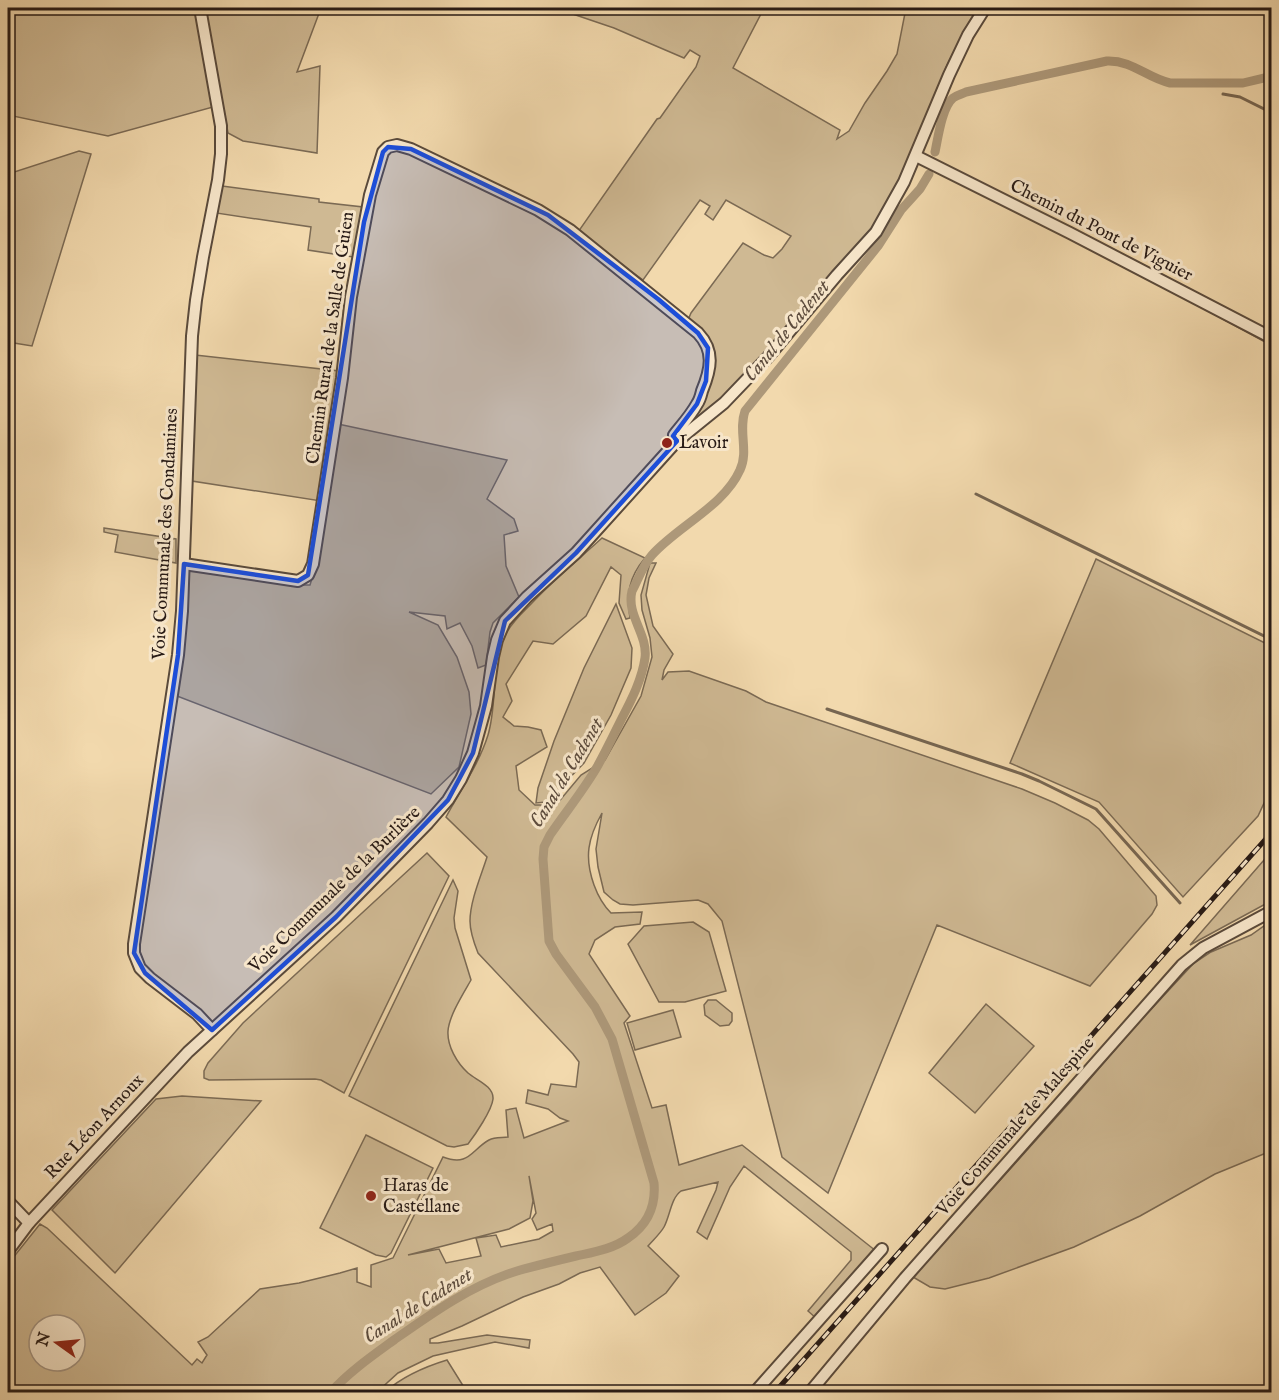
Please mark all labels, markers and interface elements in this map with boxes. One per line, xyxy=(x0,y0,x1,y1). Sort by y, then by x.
street label: Chemin du Pont de Viguier xyxy=(1006,175,1197,287)
street label: Chemin Rural de la Salle de Guien xyxy=(302,210,360,466)
water label: Canal de Cadenet xyxy=(738,274,837,387)
street label: Voie Communale des Condamines xyxy=(148,408,184,661)
place label: Lavoir xyxy=(679,432,729,455)
marker: Lavoir xyxy=(660,436,674,450)
water label: Canal de Cadenet xyxy=(524,712,610,832)
street label: Voie Communale de la Burlière xyxy=(243,802,426,979)
street label: Voie Communale de Malespine xyxy=(931,1033,1100,1222)
street label: Rue Léon Arnoux xyxy=(40,1069,150,1184)
place label: Haras de Castellane xyxy=(383,1175,460,1219)
marker: Haras de Castellane xyxy=(364,1189,378,1203)
water label: Canal de Cadenet xyxy=(359,1262,478,1349)
north arrow xyxy=(27,1313,87,1373)
text: N xyxy=(33,1330,56,1350)

